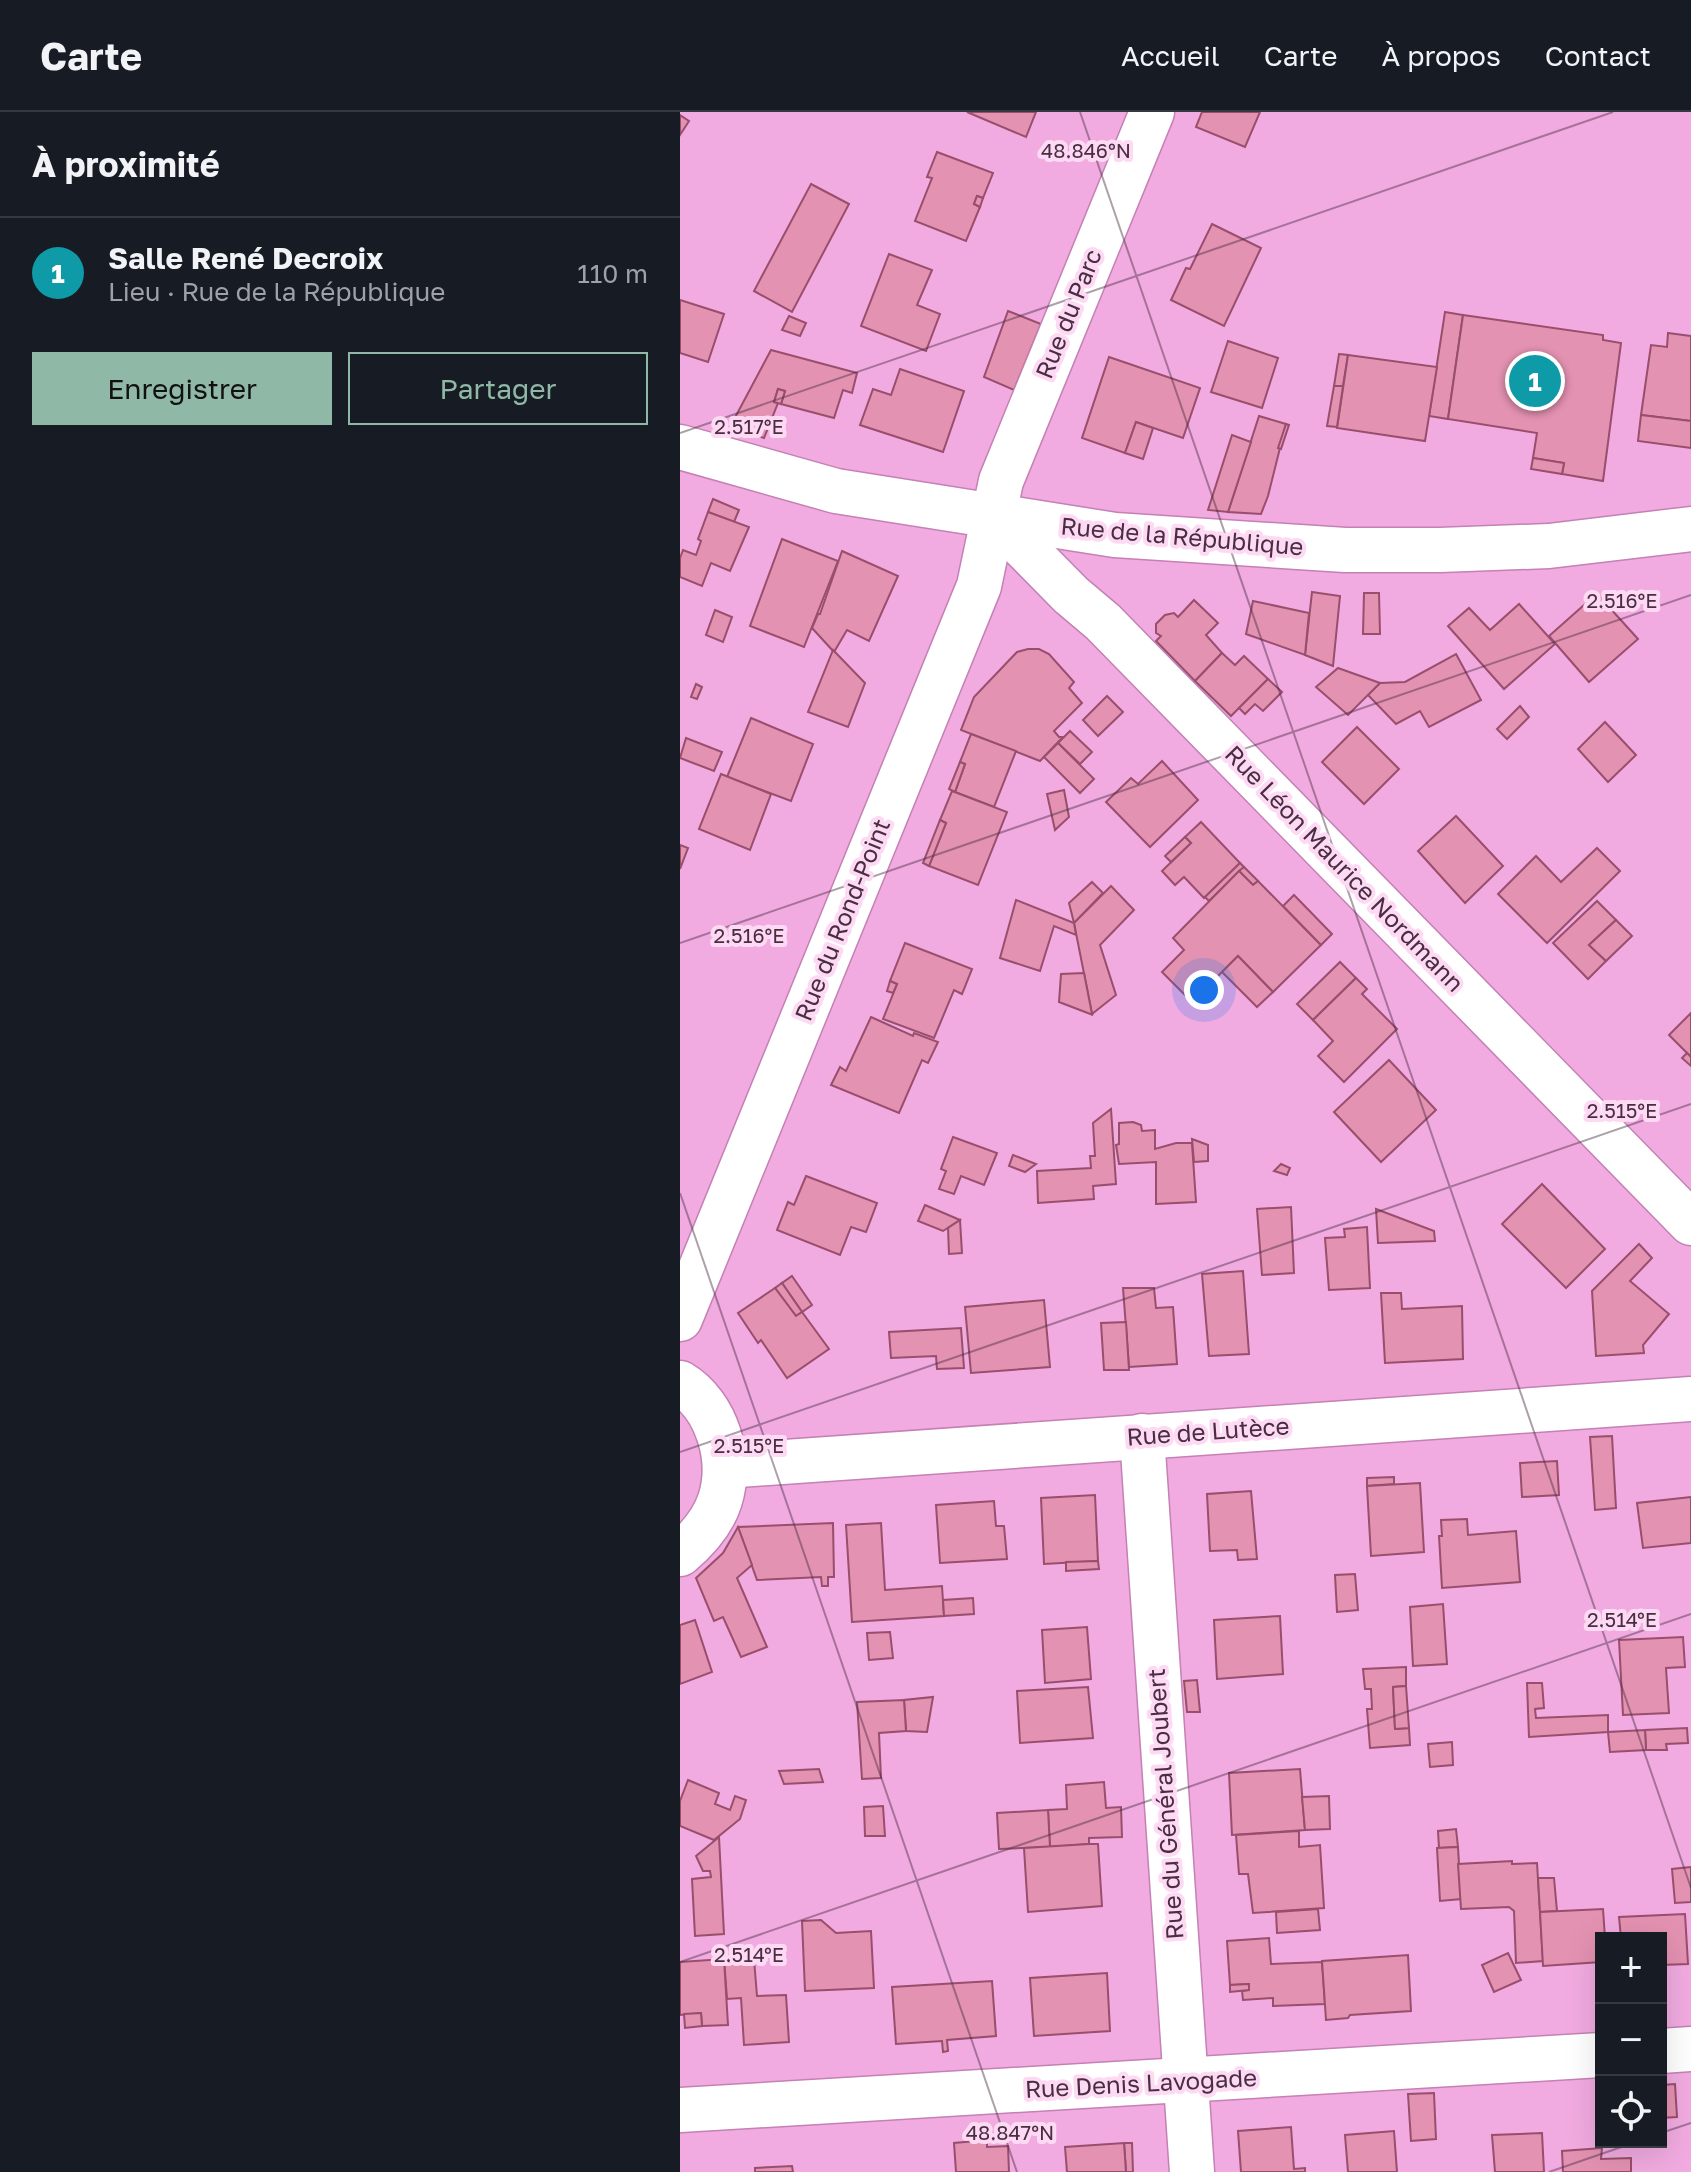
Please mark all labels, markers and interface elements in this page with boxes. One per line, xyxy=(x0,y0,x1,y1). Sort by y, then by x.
text: Carte xyxy=(40,33,142,78)
text: Accueil xyxy=(1121,39,1220,72)
text: Carte xyxy=(1264,39,1337,72)
text: À propos xyxy=(1381,39,1501,72)
text: Contact xyxy=(1545,39,1651,72)
text: 48.846°N xyxy=(1041,138,1131,162)
text: À proximité xyxy=(32,144,220,184)
text: Salle René Decroix xyxy=(108,240,383,276)
street label: Rue du Parc xyxy=(1029,245,1107,382)
text: 1 xyxy=(51,258,65,289)
text: 110 m xyxy=(577,258,648,289)
text: Lieu · Rue de la République xyxy=(108,276,445,307)
pin: 1 xyxy=(1509,351,1561,411)
button: Enregistrer xyxy=(32,352,332,425)
button: Partager xyxy=(348,352,648,425)
text: 2.517°E xyxy=(714,414,784,438)
street label: Rue de la République xyxy=(1060,510,1305,561)
text: 2.516°E xyxy=(1587,588,1658,612)
street label: Rue Léon Maurice Nordmann xyxy=(1220,739,1471,997)
street label: Rue du Rond-Point xyxy=(788,814,895,1025)
text: 2.516°E xyxy=(714,923,785,947)
your location xyxy=(1184,970,1224,1010)
text: 2.515°E xyxy=(1587,1098,1657,1122)
street label: Rue de Lutèce xyxy=(1125,1410,1290,1451)
text: 2.515°E xyxy=(714,1433,784,1457)
text: 2.514°E xyxy=(1587,1607,1657,1631)
street label: Rue du Général Joubert xyxy=(1141,1668,1188,1941)
map controls xyxy=(1595,1932,1667,2148)
button: + xyxy=(1595,1932,1667,2004)
text: 2.514°E xyxy=(714,1942,784,1966)
button: − xyxy=(1595,2004,1667,2076)
street label: Rue Denis Lavogade xyxy=(1024,2062,1258,2103)
button: locate xyxy=(1595,2076,1667,2148)
text: 48.847°N xyxy=(966,2120,1054,2144)

